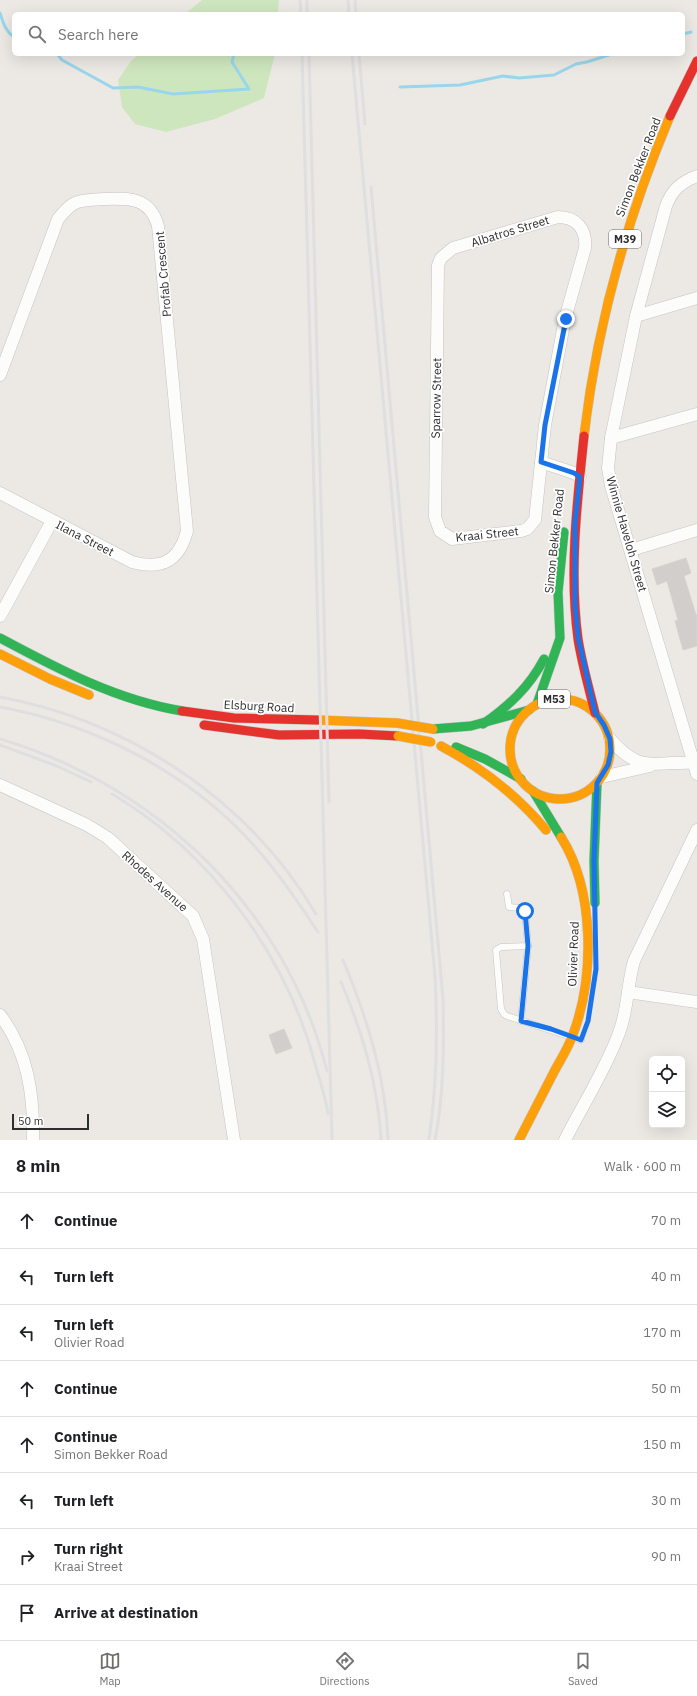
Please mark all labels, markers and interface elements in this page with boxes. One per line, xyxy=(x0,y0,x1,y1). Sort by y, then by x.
search box xyxy=(12,12,685,56)
icon: search xyxy=(26,23,48,45)
text: Search here xyxy=(58,25,138,44)
street label: Simon Bekker Road xyxy=(612,115,664,219)
street label: Albatros Street xyxy=(469,212,551,250)
street label: Profab Crescent xyxy=(152,230,174,318)
road number: M39 xyxy=(609,230,641,248)
route end xyxy=(557,310,575,328)
street label: Sparrow Street xyxy=(428,358,444,438)
street label: Winnie Haveloh Street xyxy=(603,474,651,594)
street label: Simon Bekker Road xyxy=(541,488,567,594)
street label: Ilana Street xyxy=(53,517,117,559)
street label: Kraai Street xyxy=(455,523,519,545)
road number: M53 xyxy=(538,690,570,708)
street label: Elsburg Road xyxy=(223,697,295,715)
street label: Rhodes Avenue xyxy=(119,847,191,915)
route start xyxy=(516,902,534,920)
street label: Olivier Road xyxy=(564,921,582,987)
map controls xyxy=(649,1056,685,1128)
button: locate xyxy=(649,1056,685,1092)
button: layers xyxy=(649,1092,685,1128)
scale bar xyxy=(12,1112,89,1131)
text: 50 m xyxy=(18,1114,43,1128)
text: 8 min xyxy=(16,1155,60,1177)
text: Walk · 600 m xyxy=(604,1158,681,1175)
icon: ahead xyxy=(16,1210,38,1232)
text: Continue xyxy=(54,1211,118,1230)
text: 70 m xyxy=(651,1212,681,1229)
icon: left xyxy=(16,1266,38,1288)
text: Turn left xyxy=(54,1267,114,1286)
text: 40 m xyxy=(651,1268,681,1285)
text: Turn left xyxy=(54,1315,114,1334)
icon: left xyxy=(16,1322,38,1344)
text: 170 m xyxy=(643,1324,681,1341)
text: Olivier Road xyxy=(54,1334,125,1351)
icon: ahead xyxy=(16,1378,38,1400)
text: Continue xyxy=(54,1379,118,1398)
text: 50 m xyxy=(651,1380,681,1397)
text: Continue xyxy=(54,1427,118,1446)
icon: ahead xyxy=(16,1434,38,1456)
text: 150 m xyxy=(643,1436,681,1453)
text: Simon Bekker Road xyxy=(54,1446,168,1463)
icon: left xyxy=(16,1490,38,1512)
text: Turn left xyxy=(54,1491,114,1510)
text: 30 m xyxy=(651,1492,681,1509)
text: Turn right xyxy=(54,1539,123,1558)
icon: right xyxy=(16,1546,38,1568)
text: 90 m xyxy=(651,1548,681,1565)
text: Kraai Street xyxy=(54,1558,123,1575)
icon: arrive xyxy=(16,1602,38,1624)
text: Arrive at destination xyxy=(54,1603,198,1622)
tab: Map xyxy=(99,1650,121,1688)
tab: Directions xyxy=(319,1650,370,1688)
tab: Saved xyxy=(568,1650,598,1688)

